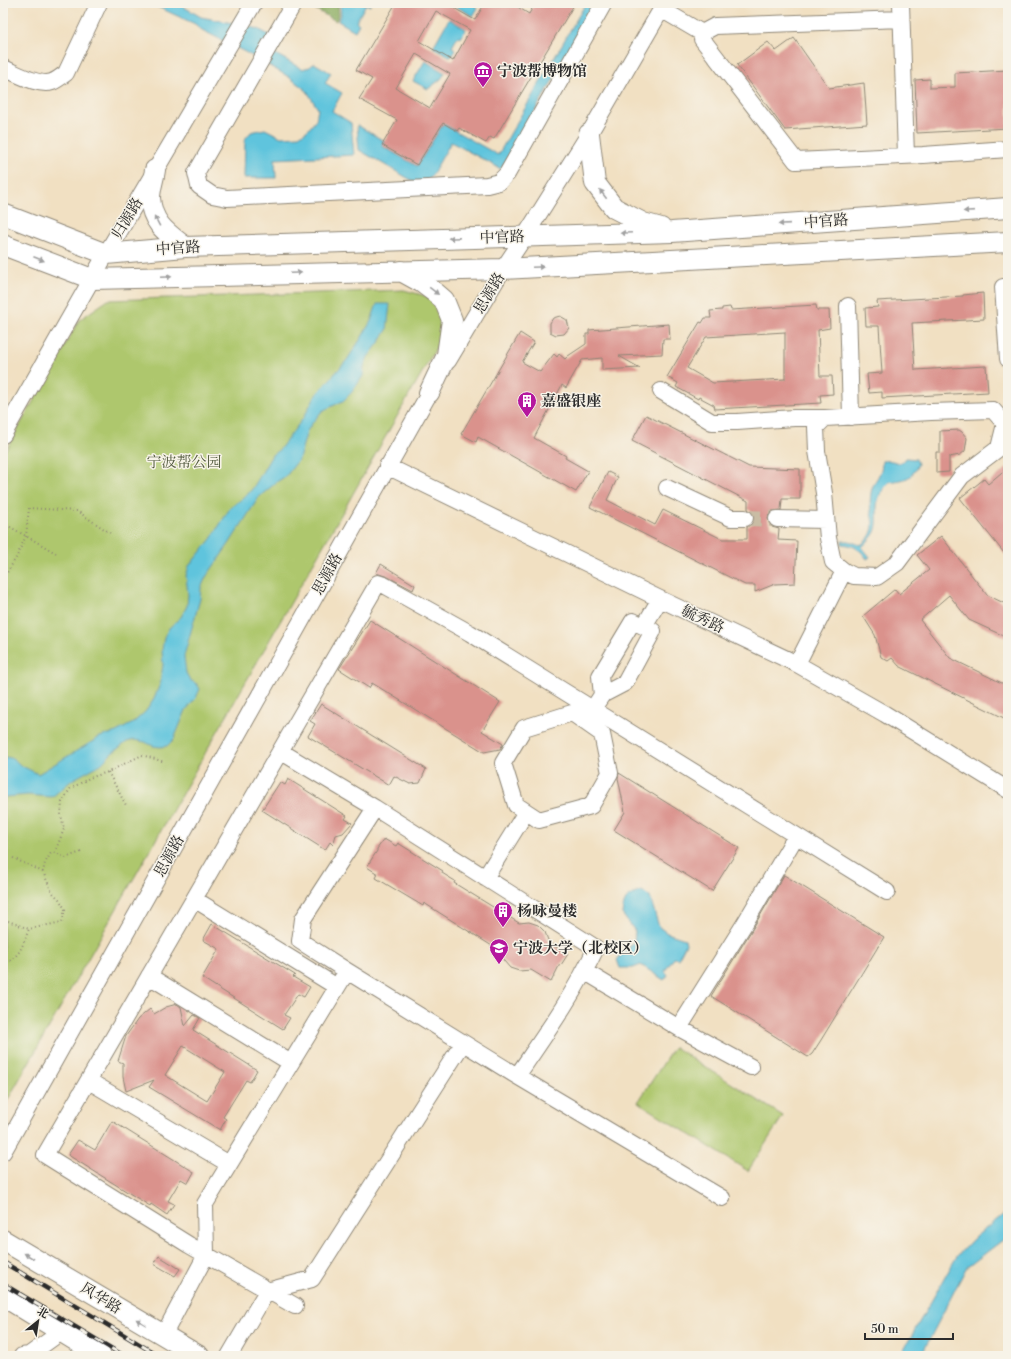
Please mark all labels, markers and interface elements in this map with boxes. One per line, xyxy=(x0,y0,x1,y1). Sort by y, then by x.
museum icon: 宁波帮博物馆 xyxy=(472,60,494,88)
place label: 宁波帮博物馆 xyxy=(497,62,587,81)
one-way arrow xyxy=(599,188,608,199)
street label: 归源路 xyxy=(108,194,147,242)
one-way arrow xyxy=(963,207,975,214)
street label: 中官路 xyxy=(803,210,849,233)
one-way arrow xyxy=(154,215,161,227)
one-way arrow xyxy=(778,221,790,228)
street label: 中官路 xyxy=(479,227,525,248)
one-way arrow xyxy=(619,230,632,236)
one-way arrow xyxy=(447,235,460,241)
street label: 中官路 xyxy=(155,237,201,260)
one-way arrow xyxy=(34,256,46,262)
one-way arrow xyxy=(532,264,545,270)
street label: 思源路 xyxy=(470,269,509,317)
one-way arrow xyxy=(290,270,302,277)
one-way arrow xyxy=(160,274,173,280)
one-way arrow xyxy=(428,287,439,296)
building icon: 嘉盛银座 xyxy=(516,390,538,418)
place label: 嘉盛银座 xyxy=(541,392,601,411)
park label: 宁波帮公园 xyxy=(146,453,222,472)
street label: 思源路 xyxy=(308,550,347,599)
street label: 毓秀路 xyxy=(678,601,727,638)
street label: 思源路 xyxy=(150,832,189,881)
building icon: 杨咏曼楼 xyxy=(492,900,514,928)
place label: 杨咏曼楼 xyxy=(517,902,577,921)
school or university icon: 宁波大学（北校区） xyxy=(488,937,510,965)
place label: 宁波大学（北校区） xyxy=(513,939,648,958)
one-way arrow xyxy=(23,1252,35,1259)
street label: 风华路 xyxy=(77,1279,125,1318)
north arrow xyxy=(18,1301,58,1341)
text: 北 xyxy=(34,1304,51,1322)
scale bar xyxy=(865,1315,953,1341)
one-way arrow xyxy=(135,1319,147,1326)
text: 50 m xyxy=(871,1322,899,1337)

